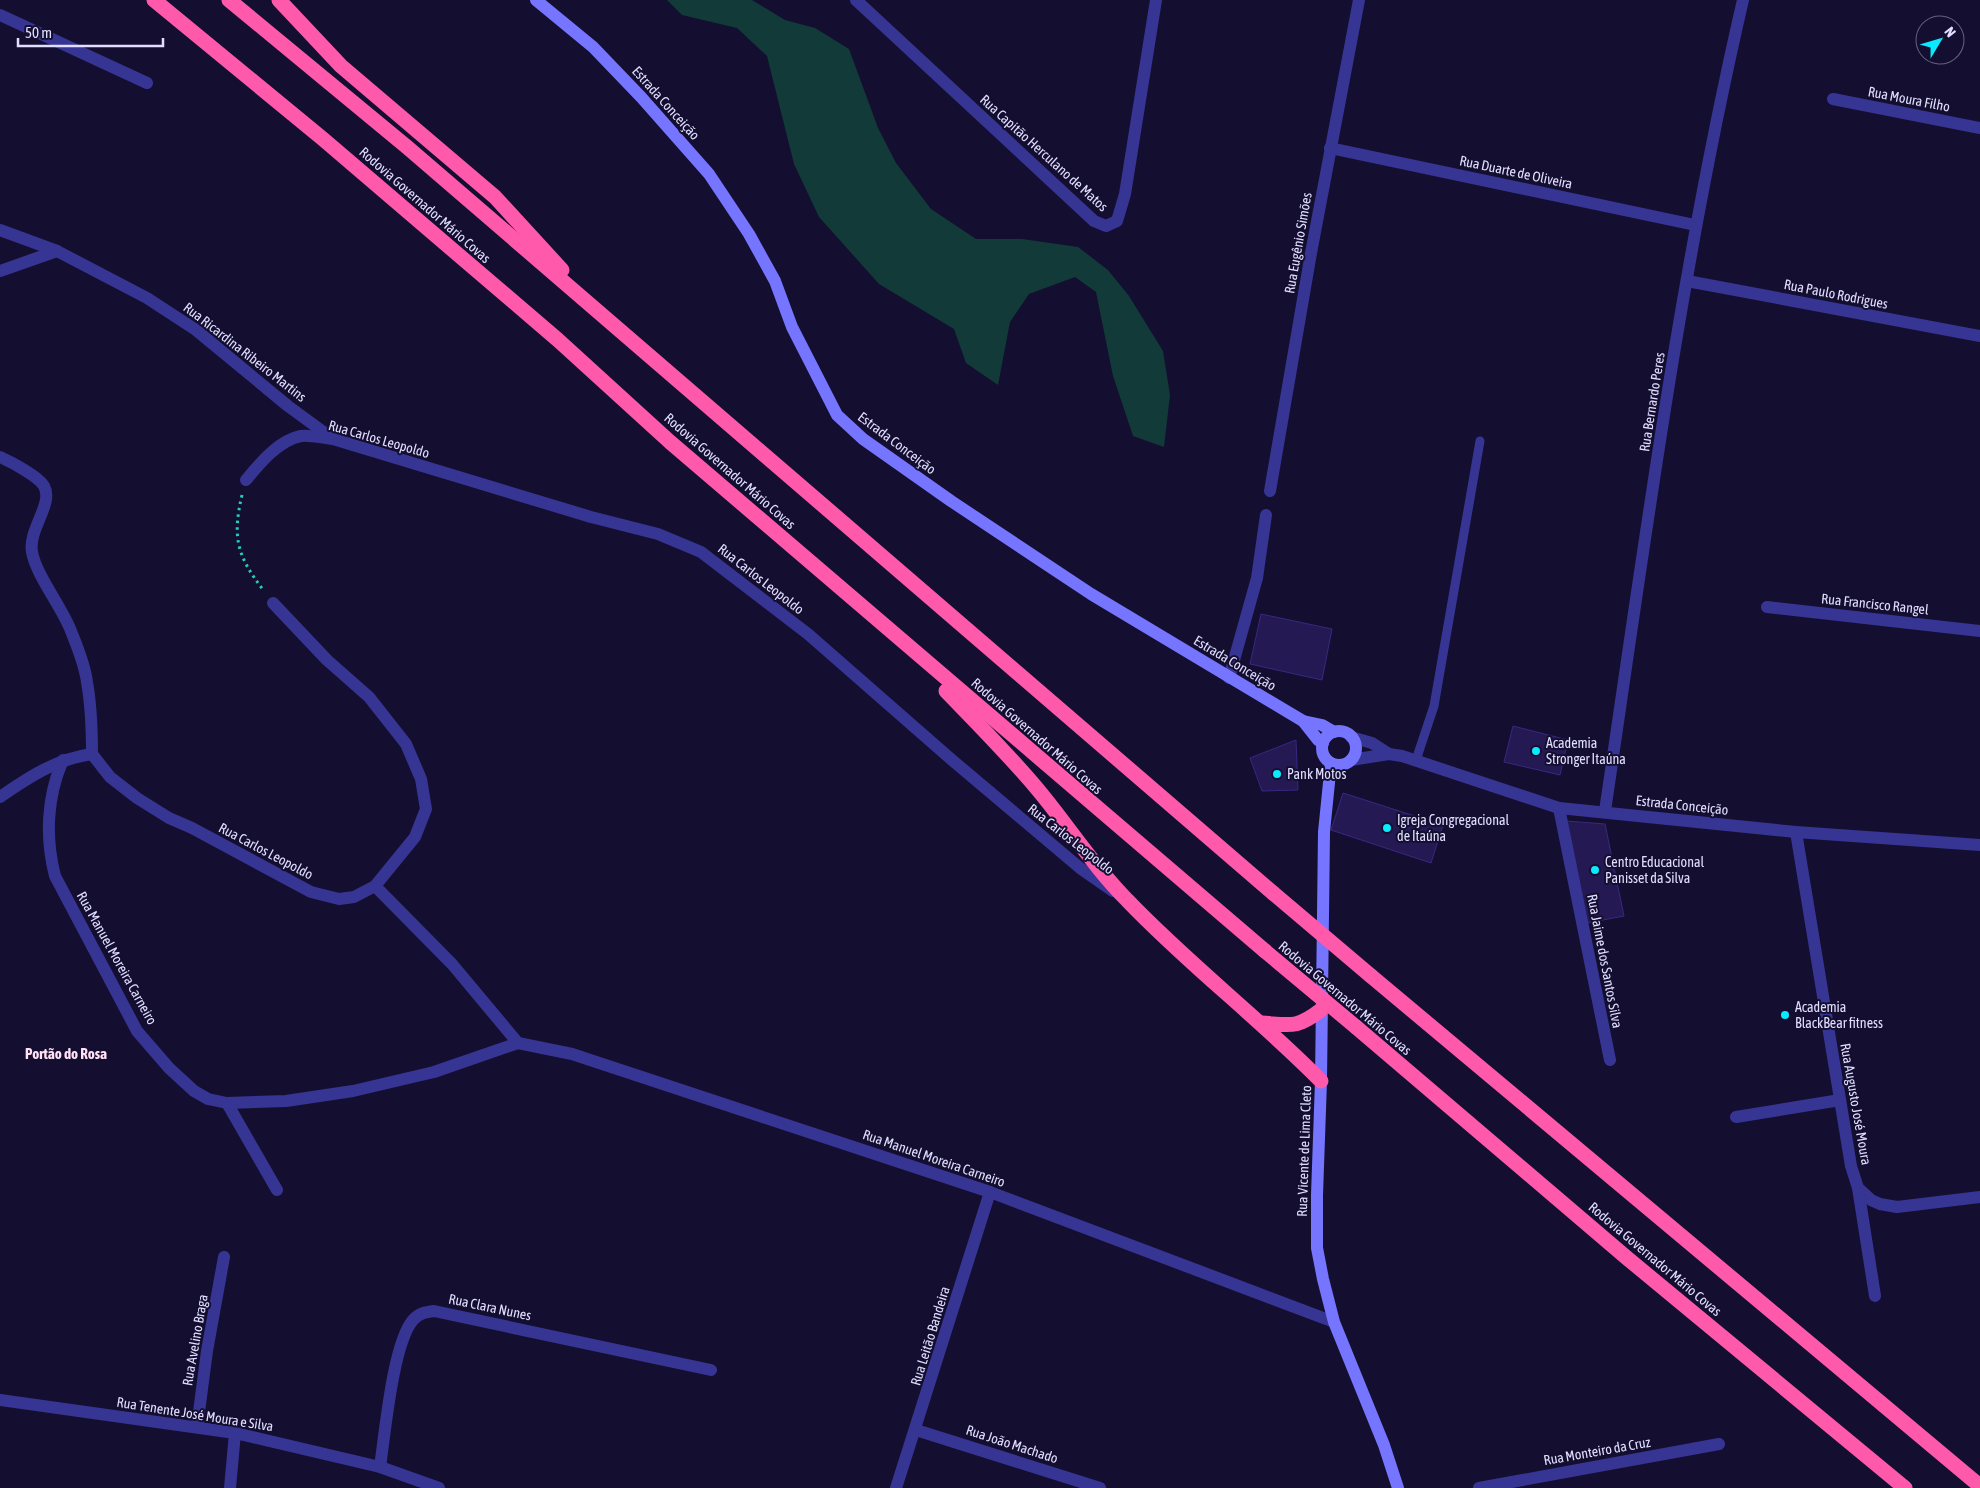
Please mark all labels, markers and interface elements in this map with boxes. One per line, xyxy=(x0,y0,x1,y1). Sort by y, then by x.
scale bar xyxy=(18,15,162,47)
north arrow xyxy=(1915,15,1965,65)
text: 50 m xyxy=(25,24,52,41)
text: N xyxy=(1941,24,1959,40)
street label: Estrada Conceição xyxy=(629,63,703,143)
street label: Rua Moura Filho xyxy=(1867,83,1951,115)
street label: Rua Capitão Herculano de Matos xyxy=(977,91,1111,215)
street label: Rodovia Governador Mário Covas xyxy=(356,144,494,266)
street label: Rua Duarte de Oliveira xyxy=(1458,152,1574,192)
street label: Rua Eugênio Simões xyxy=(1281,191,1315,295)
street label: Rua Paulo Rodrigues xyxy=(1783,276,1889,312)
street label: Rua Ricardina Ribeiro Martins xyxy=(180,299,310,405)
street label: Rua Bernardo Peres xyxy=(1636,351,1668,453)
street label: Estrada Conceição xyxy=(855,409,939,477)
street label: Rodovia Governador Mário Covas xyxy=(661,410,799,532)
street label: Rua Carlos Leopoldo xyxy=(327,417,431,461)
street label: Rua Carlos Leopoldo xyxy=(715,541,807,617)
street label: Rua Francisco Rangel xyxy=(1821,590,1930,618)
street label: Estrada Conceição xyxy=(1191,632,1279,694)
street label: Rodovia Governador Mário Covas xyxy=(968,675,1106,797)
place label: Academia Stronger Itaúna xyxy=(1546,735,1626,767)
marker: Academia Stronger Itaúna xyxy=(1530,745,1542,757)
place label: Pank Motos xyxy=(1287,766,1346,782)
marker: Pank Motos xyxy=(1271,768,1283,780)
street label: Estrada Conceição xyxy=(1635,792,1729,818)
street label: Rua Carlos Leopoldo xyxy=(1025,801,1117,877)
place label: Igreja Congregacional de Itaúna xyxy=(1397,812,1509,844)
street label: Rua Carlos Leopoldo xyxy=(216,819,316,883)
marker: Igreja Congregacional de Itaúna xyxy=(1381,822,1393,834)
place label: Centro Educacional Panisset da Silva xyxy=(1605,854,1704,886)
marker: Centro Educacional Panisset da Silva xyxy=(1589,864,1601,876)
street label: Rua Manuel Moreira Carneiro xyxy=(74,889,160,1027)
street label: Rua Jaime dos Santos Silva xyxy=(1584,893,1626,1029)
street label: Rodovia Governador Mário Covas xyxy=(1275,938,1415,1058)
place label: Academia BlackBear fitness xyxy=(1795,999,1883,1031)
marker: Academia BlackBear fitness xyxy=(1779,1009,1791,1021)
street label: Rua Augusto José Moura xyxy=(1837,1042,1875,1166)
district label: Portão do Rosa xyxy=(25,1045,107,1062)
street label: Rua Vicente de Lima Cleto xyxy=(1294,1085,1314,1217)
street label: Rua Manuel Moreira Carneiro xyxy=(861,1126,1007,1190)
street label: Rodovia Governador Mário Covas xyxy=(1585,1199,1725,1319)
street label: Rua Leitão Bandeira xyxy=(907,1285,953,1387)
street label: Rua Clara Nunes xyxy=(447,1290,533,1324)
street label: Rua Avelino Braga xyxy=(179,1293,211,1387)
street label: Rua Tenente José Moura e Silva xyxy=(116,1394,274,1434)
street label: Rua João Machado xyxy=(964,1422,1060,1466)
street label: Rua Monteiro da Cruz xyxy=(1542,1434,1652,1468)

